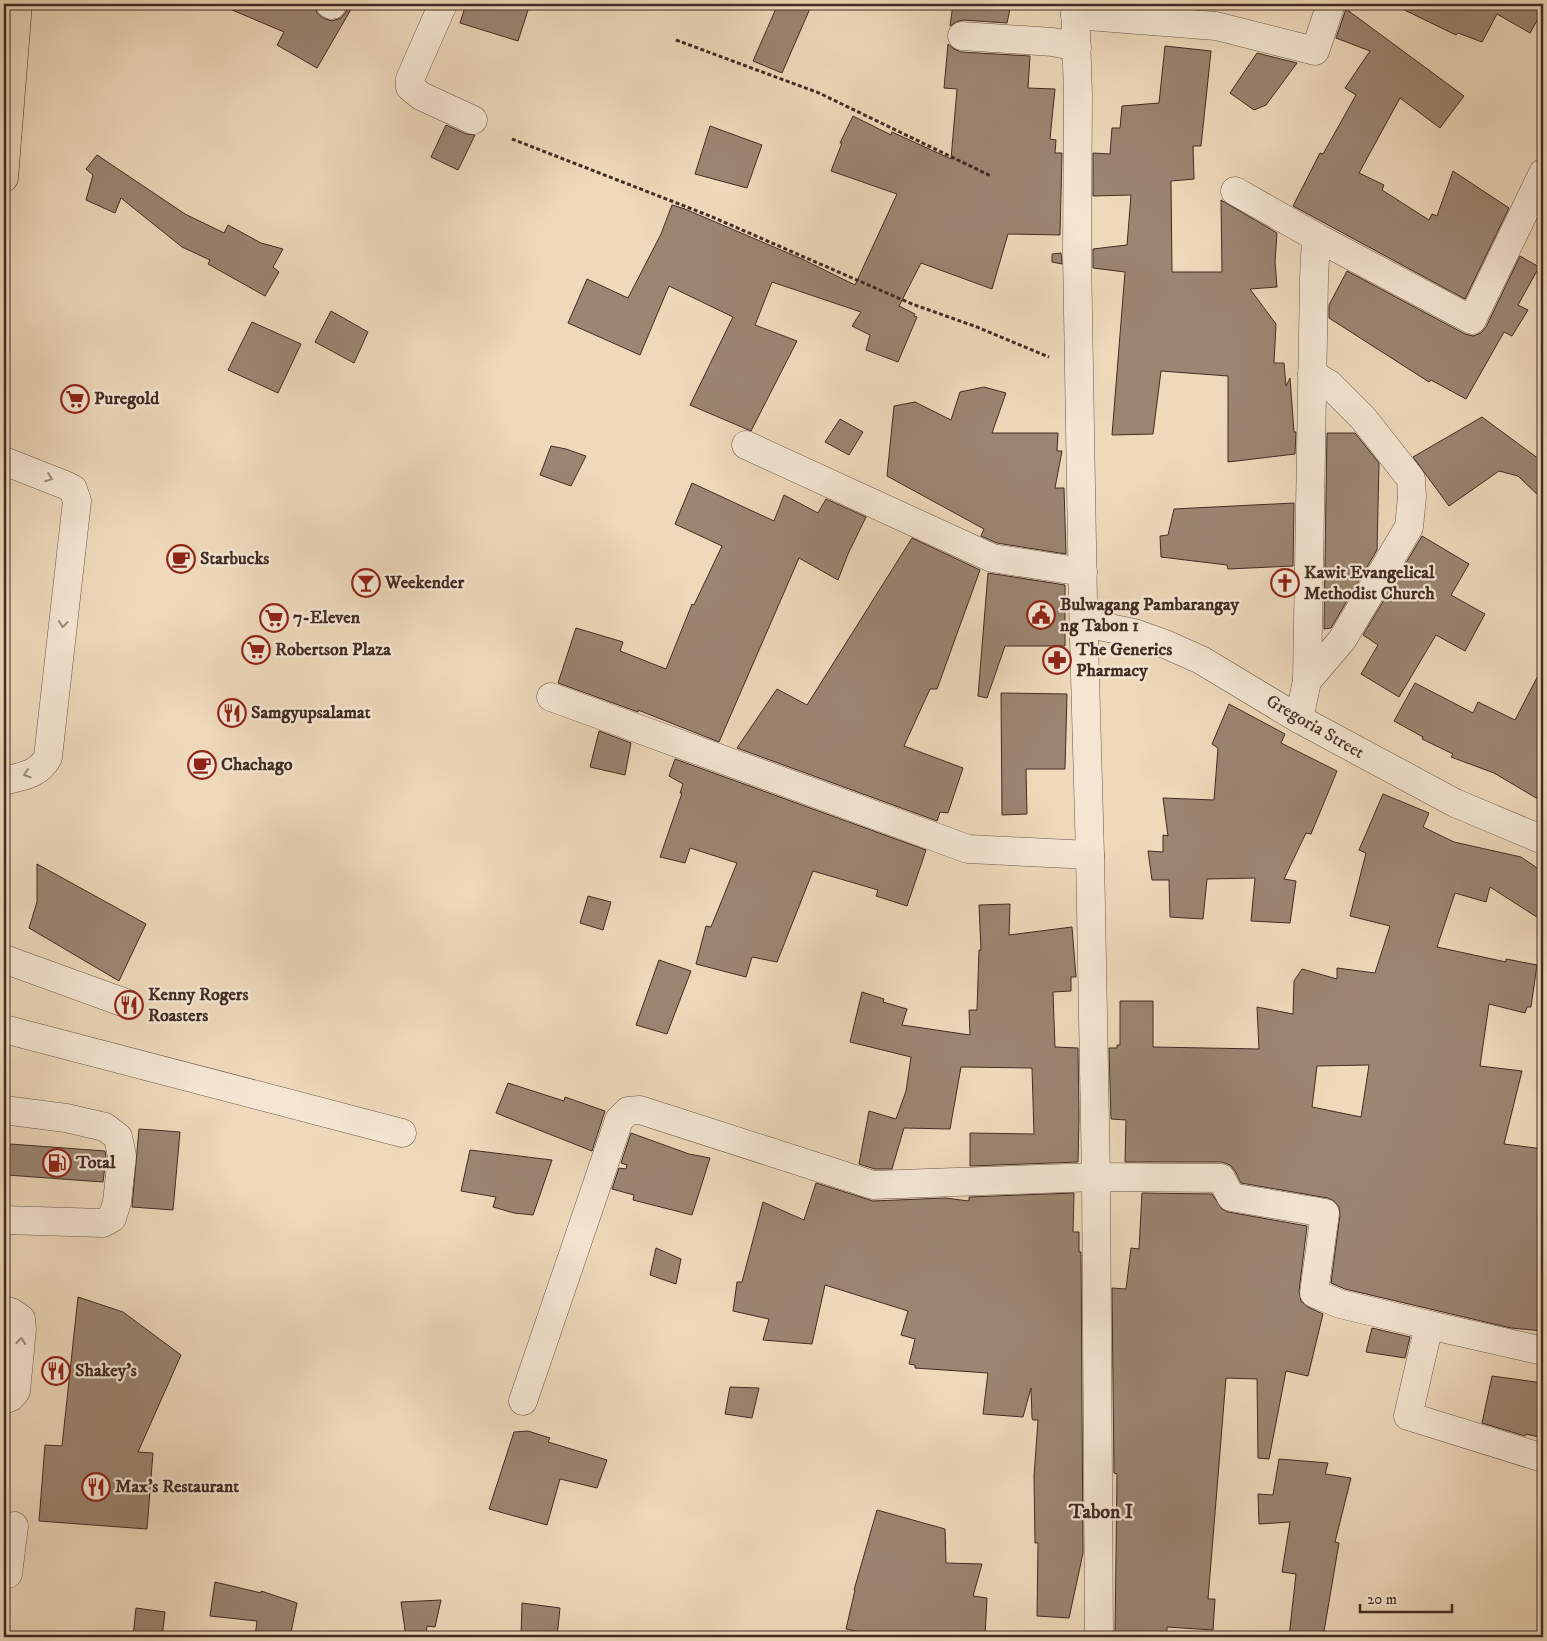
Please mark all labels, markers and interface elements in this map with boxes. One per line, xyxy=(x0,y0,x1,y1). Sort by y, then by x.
supermarket icon: Puregold xyxy=(60,384,90,414)
place label: Puregold xyxy=(94,388,160,410)
one-way arrow xyxy=(44,472,53,483)
cafe icon: Starbucks xyxy=(166,544,196,574)
place label: Starbucks xyxy=(200,548,269,570)
place label: Kawit Evangelical Methodist Church xyxy=(1304,562,1435,605)
bar icon: Weekender xyxy=(351,568,381,598)
church icon: Kawit Evangelical Methodist Church xyxy=(1270,568,1300,598)
place label: Weekender xyxy=(384,572,465,594)
place label: Bulwagang Pambarangay ng Tabon 1 xyxy=(1060,594,1240,637)
public building icon: Bulwagang Pambarangay ng Tabon 1 xyxy=(1026,600,1056,630)
supermarket icon: 7-Eleven xyxy=(259,603,289,633)
place label: 7-Eleven xyxy=(293,607,361,629)
one-way arrow xyxy=(58,620,69,628)
supermarket icon: Robertson Plaza xyxy=(241,635,271,665)
place label: Robertson Plaza xyxy=(275,639,391,661)
place label: The Generics Pharmacy xyxy=(1075,639,1172,682)
pharmacy icon: The Generics Pharmacy xyxy=(1042,645,1072,675)
street label: Gregoria Street xyxy=(1262,690,1368,764)
restaurant icon: Samgyupsalamat xyxy=(217,698,247,728)
place label: Samgyupsalamat xyxy=(251,702,371,724)
cafe icon: Chachago xyxy=(187,750,217,780)
place label: Chachago xyxy=(221,754,293,776)
one-way arrow xyxy=(23,768,31,778)
place label: Kenny Rogers Roasters xyxy=(148,984,249,1027)
restaurant icon: Kenny Rogers Roasters xyxy=(114,990,144,1020)
fuel station icon: Total xyxy=(42,1148,72,1178)
place label: Total xyxy=(75,1152,116,1174)
one-way arrow xyxy=(15,1337,26,1345)
restaurant icon: Shakey's xyxy=(41,1356,71,1386)
place label: Shakey's xyxy=(75,1360,137,1382)
restaurant icon: Max's Restaurant xyxy=(81,1472,111,1502)
place label: Max's Restaurant xyxy=(115,1476,239,1498)
district label: Tabon I xyxy=(1068,1500,1133,1525)
scale bar xyxy=(1360,1581,1452,1613)
text: 20 m xyxy=(1367,1590,1397,1609)

